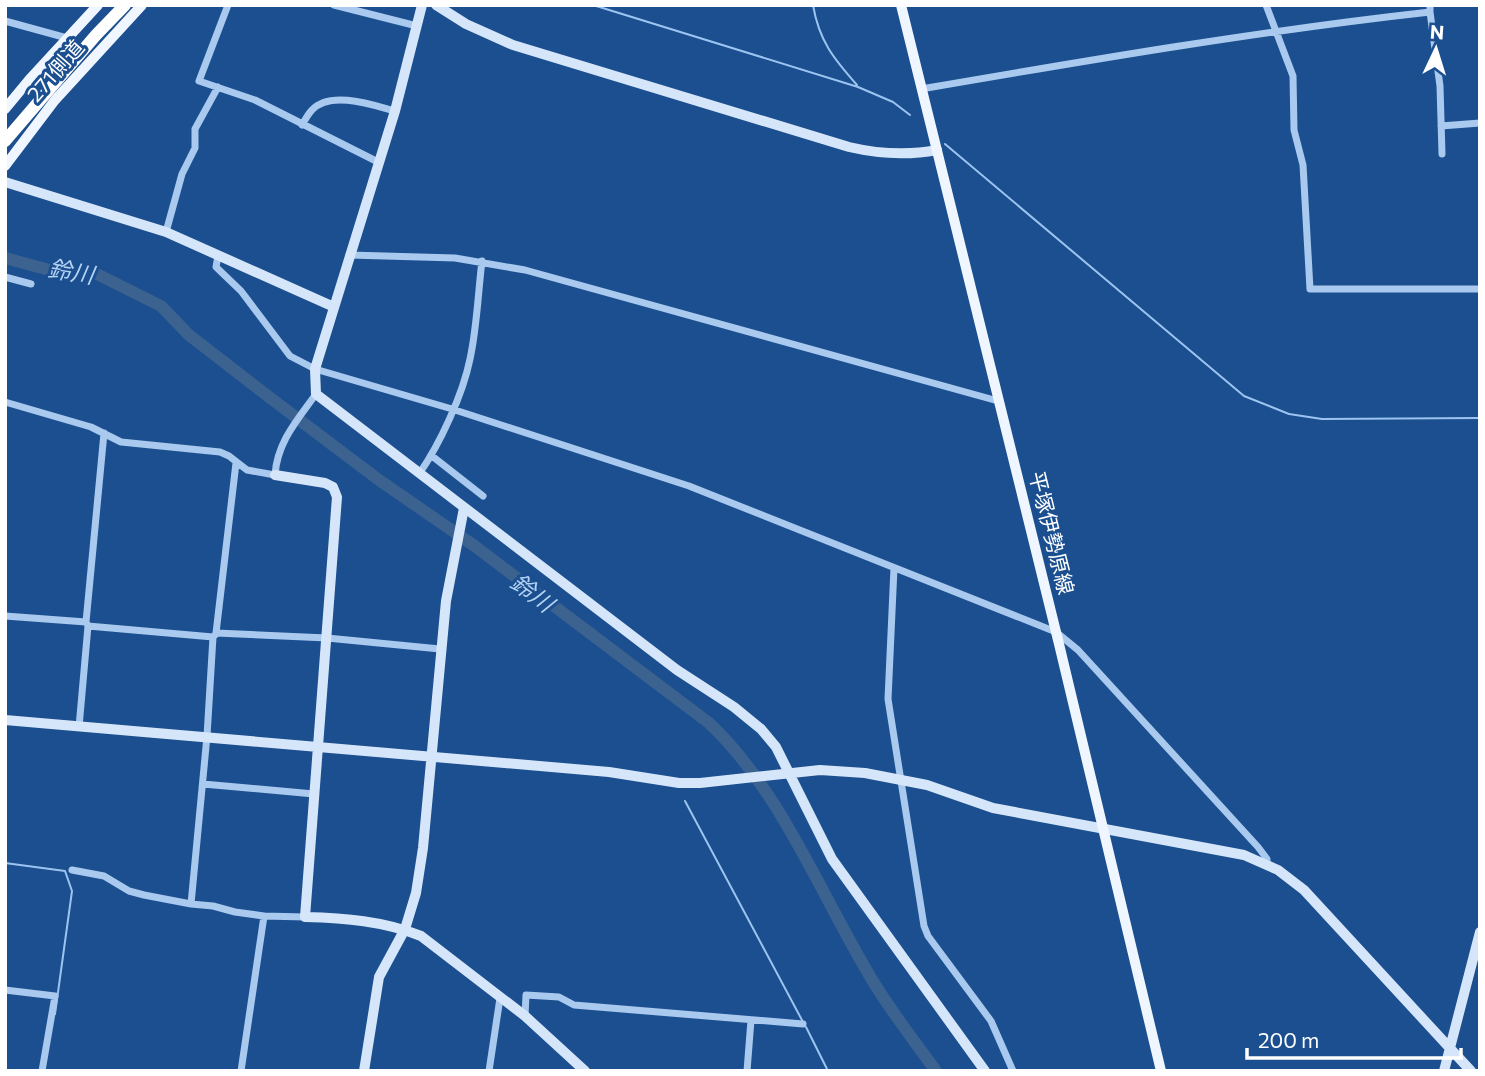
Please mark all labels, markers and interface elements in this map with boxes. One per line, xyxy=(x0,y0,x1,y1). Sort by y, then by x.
north arrow xyxy=(1401,14,1471,84)
text: N xyxy=(1429,20,1445,44)
street label: 271側道 xyxy=(21,34,88,106)
water label: 鈴川 xyxy=(46,254,99,289)
street label: 平塚伊勢原線 xyxy=(1025,468,1080,597)
water label: 鈴川 xyxy=(506,567,562,619)
scale bar xyxy=(1247,1016,1460,1060)
text: 200 m xyxy=(1258,1027,1319,1052)

